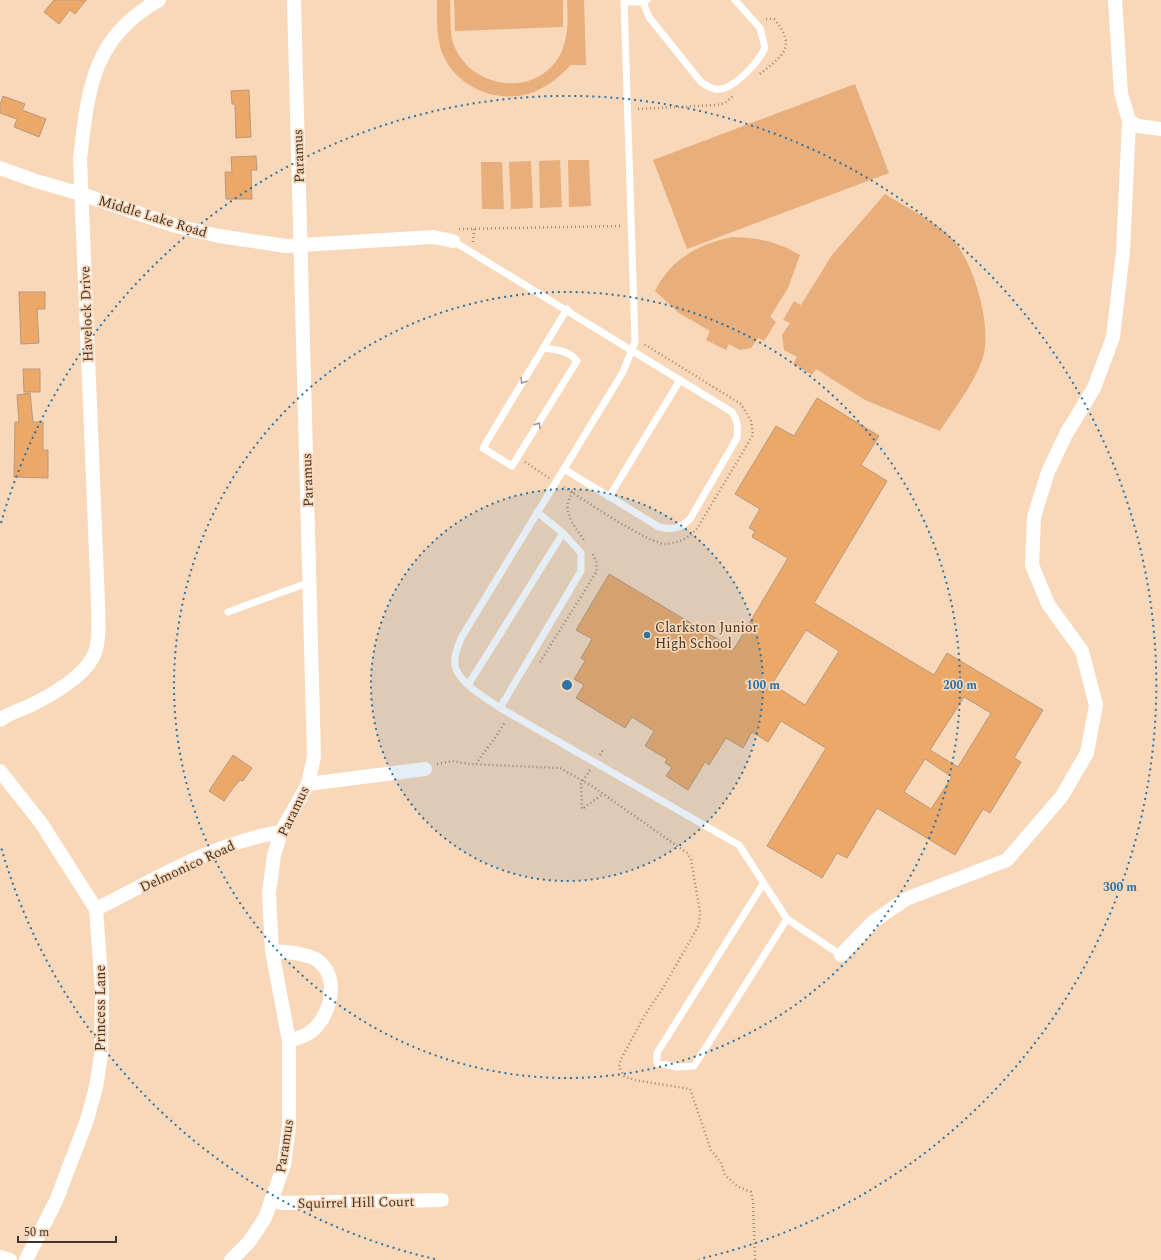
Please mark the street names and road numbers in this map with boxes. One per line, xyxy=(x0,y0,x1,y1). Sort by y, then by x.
street label: Paramus xyxy=(287,129,310,183)
street label: Middle Lake Road xyxy=(96,190,210,243)
street label: Havelock Drive xyxy=(74,266,99,362)
street label: Paramus xyxy=(296,453,319,507)
street label: Paramus xyxy=(272,782,315,840)
street label: Delmonico Road xyxy=(136,835,239,898)
street label: Princess Lane xyxy=(90,965,111,1051)
street label: Paramus xyxy=(270,1118,299,1174)
street label: Squirrel Hill Court xyxy=(297,1191,415,1214)

